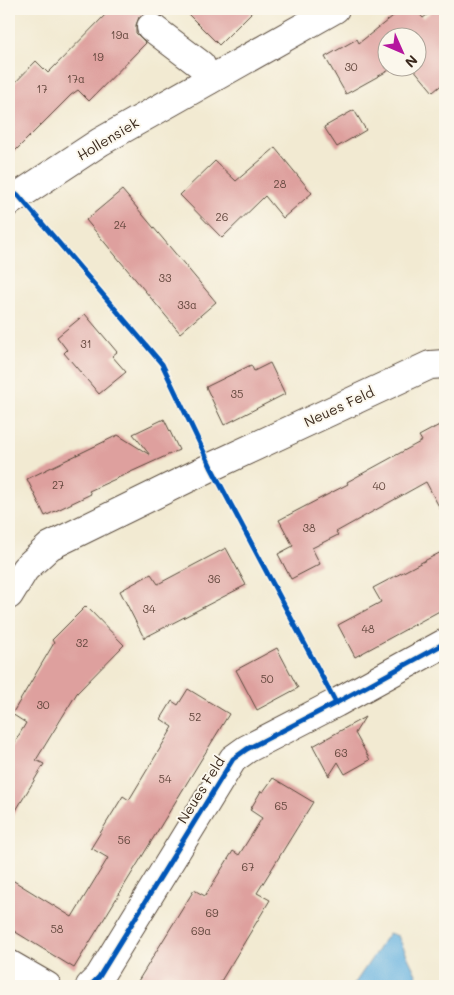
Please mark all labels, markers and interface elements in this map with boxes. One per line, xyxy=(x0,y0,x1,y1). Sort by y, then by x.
house number: 19a xyxy=(111,27,129,42)
north arrow xyxy=(376,28,426,78)
house number: 19 xyxy=(92,49,104,64)
text: N xyxy=(401,51,422,72)
house number: 30 xyxy=(344,59,358,74)
house number: 17a xyxy=(67,71,85,86)
house number: 17 xyxy=(36,81,48,96)
street label: Hollensiek xyxy=(73,113,142,164)
house number: 28 xyxy=(274,176,287,191)
house number: 26 xyxy=(216,209,228,224)
house number: 24 xyxy=(114,217,127,232)
house number: 33 xyxy=(159,270,172,285)
house number: 33a xyxy=(177,297,197,312)
house number: 31 xyxy=(80,336,92,351)
street label: Neues Feld xyxy=(301,382,377,431)
house number: 35 xyxy=(231,386,243,401)
house number: 27 xyxy=(52,477,64,492)
house number: 40 xyxy=(372,478,386,493)
house number: 38 xyxy=(302,520,316,535)
house number: 36 xyxy=(207,571,221,586)
house number: 34 xyxy=(143,601,156,616)
house number: 48 xyxy=(361,621,375,636)
house number: 32 xyxy=(76,635,88,650)
house number: 50 xyxy=(260,671,274,686)
house number: 30 xyxy=(36,697,50,712)
house number: 52 xyxy=(189,709,201,724)
house number: 63 xyxy=(334,745,348,760)
street label: Neues Feld xyxy=(173,753,229,827)
house number: 54 xyxy=(159,771,172,786)
house number: 65 xyxy=(274,798,288,813)
house number: 56 xyxy=(117,832,131,847)
house number: 67 xyxy=(242,859,254,874)
house number: 69 xyxy=(205,905,219,920)
house number: 58 xyxy=(50,921,64,936)
house number: 69a xyxy=(191,923,211,938)

